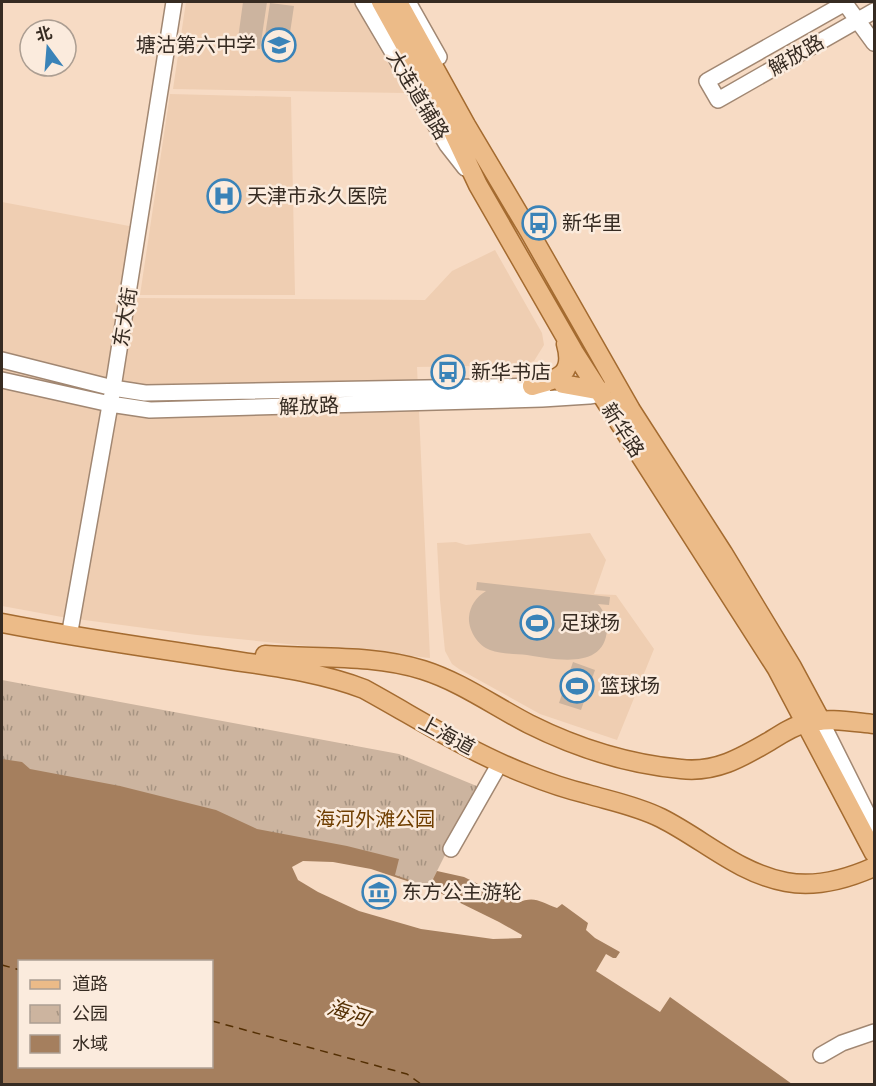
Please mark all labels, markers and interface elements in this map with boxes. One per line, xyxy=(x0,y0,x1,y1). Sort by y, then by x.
north arrow xyxy=(18,18,78,78)
text: 北 xyxy=(34,23,54,45)
school or university icon: 塘沽第六中学 xyxy=(261,27,297,63)
street label: 解放路 xyxy=(764,30,828,80)
place label: 塘沽第六中学 xyxy=(136,33,256,57)
street label: 大连道辅路 xyxy=(382,46,454,144)
hospital icon: 天津市永久医院 xyxy=(206,178,242,214)
place label: 天津市永久医院 xyxy=(247,184,387,208)
bus stop icon: 新华里 xyxy=(521,205,557,241)
place label: 新华里 xyxy=(562,211,622,235)
street label: 东大街 xyxy=(108,285,142,349)
bus stop icon: 新华书店 xyxy=(430,354,466,390)
place label: 新华书店 xyxy=(471,360,551,384)
street label: 解放路 xyxy=(279,393,339,419)
street label: 新华路 xyxy=(597,398,649,462)
sports icon: 足球场 xyxy=(519,605,555,641)
place label: 足球场 xyxy=(560,611,620,635)
sports icon: 篮球场 xyxy=(559,668,595,704)
place label: 篮球场 xyxy=(600,674,660,698)
street label: 上海道 xyxy=(415,710,479,760)
park label: 海河外滩公园 xyxy=(315,807,435,831)
museum icon: 东方公主游轮 xyxy=(361,874,397,910)
place label: 东方公主游轮 xyxy=(402,880,522,904)
legend xyxy=(18,960,213,1068)
text: 道路 xyxy=(72,973,108,995)
water label: 海河 xyxy=(324,994,376,1032)
text: 公园 xyxy=(72,1003,108,1025)
text: 水域 xyxy=(72,1033,108,1055)

